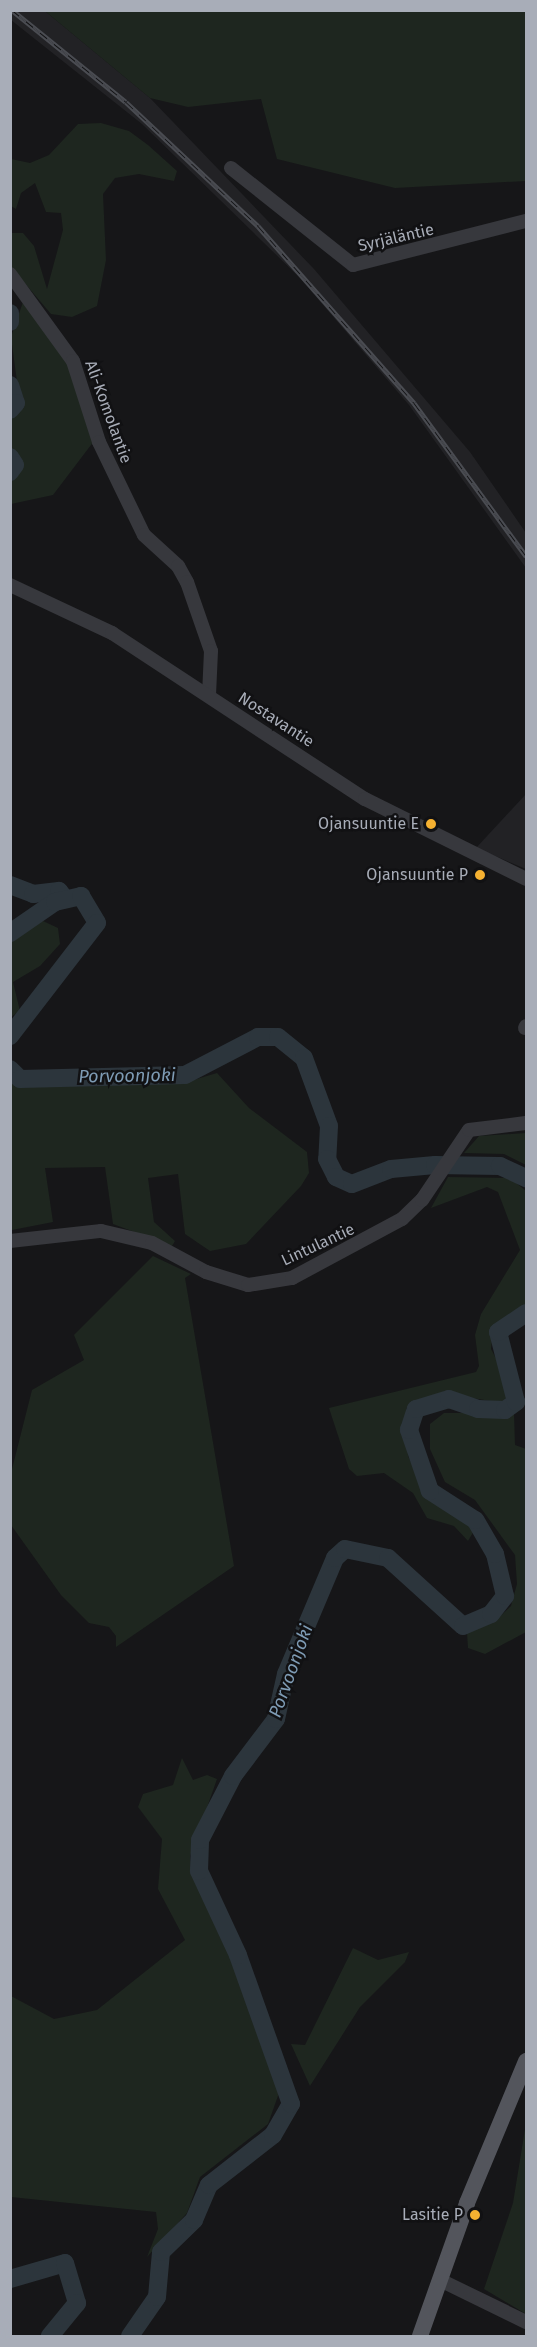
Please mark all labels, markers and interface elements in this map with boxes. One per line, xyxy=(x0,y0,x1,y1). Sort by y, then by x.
street label: Syrjäläntie xyxy=(356,220,436,256)
street label: Ali-Komolantie xyxy=(80,358,136,466)
street label: Nostavantie xyxy=(234,688,318,752)
place label: Ojansuuntie E xyxy=(318,814,419,834)
marker: Ojansuuntie E xyxy=(424,817,438,831)
place label: Ojansuuntie P xyxy=(366,865,468,885)
marker: Ojansuuntie P xyxy=(473,868,487,882)
water label: Porvoonjoki xyxy=(78,1064,176,1088)
street label: Lintulantie xyxy=(278,1220,358,1270)
water label: Porvoonjoki xyxy=(264,1622,318,1720)
place label: Lasitie P xyxy=(402,2205,463,2225)
marker: Lasitie P xyxy=(468,2208,482,2222)

